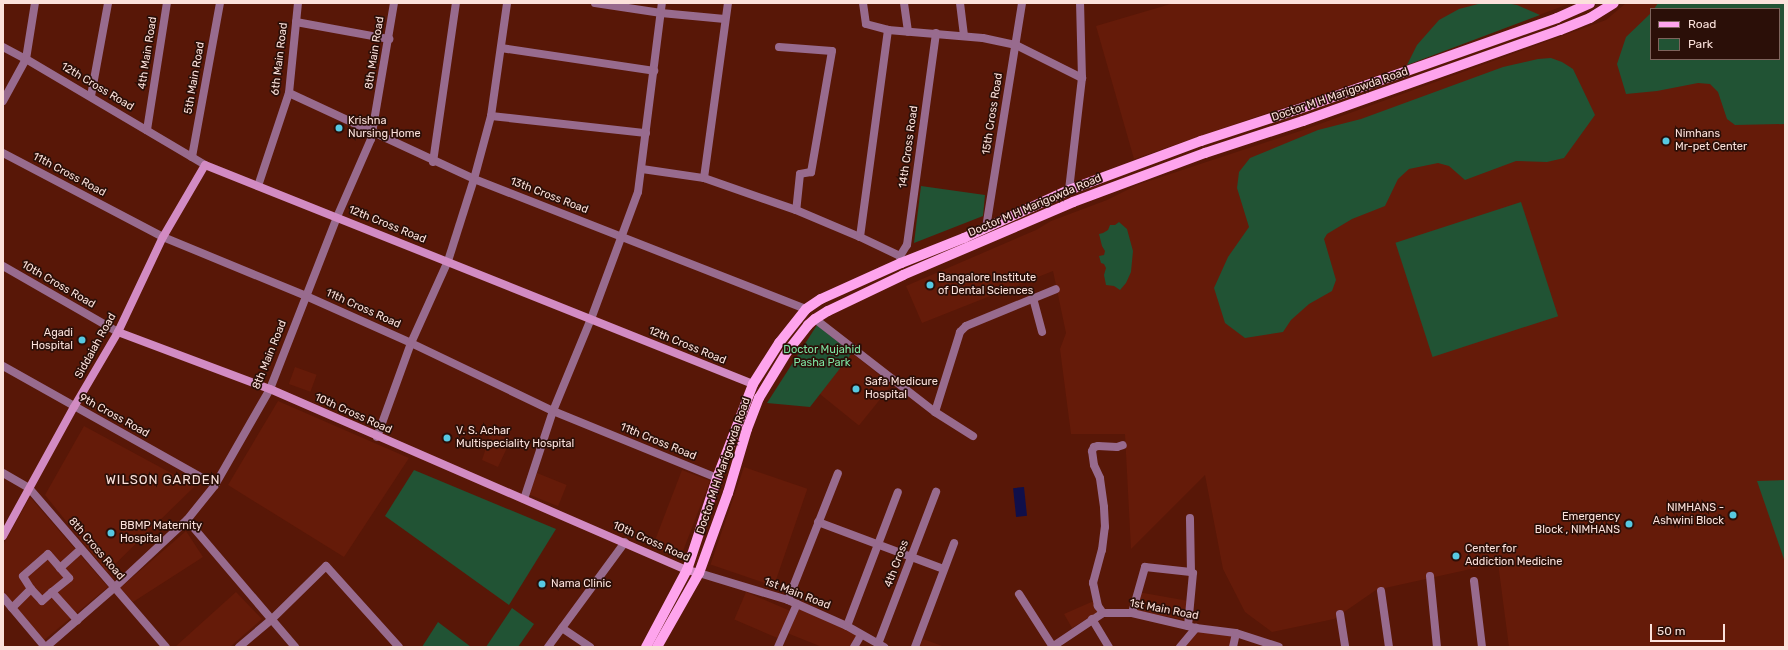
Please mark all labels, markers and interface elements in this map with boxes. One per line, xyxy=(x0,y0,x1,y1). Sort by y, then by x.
legend xyxy=(1650,8,1780,60)
street label: 4th Main Road xyxy=(136,16,160,90)
street label: 8th Main Road xyxy=(363,16,387,90)
text: Road xyxy=(1688,17,1716,31)
street label: 6th Main Road xyxy=(269,22,291,96)
text: Park xyxy=(1688,37,1713,51)
street label: 5th Main Road xyxy=(182,41,208,115)
street label: 12th Cross Road xyxy=(58,60,136,114)
street label: Doctor M H Marigowda Road xyxy=(1270,65,1410,125)
street label: 15th Cross Road xyxy=(980,72,1006,156)
street label: 14th Cross Road xyxy=(897,105,921,189)
place label: Krishna Nursing Home xyxy=(348,115,421,141)
marker: Krishna Nursing Home xyxy=(333,122,345,134)
place label: Nimhans Mr-pet Center xyxy=(1675,128,1747,154)
marker: Nimhans Mr-pet Center xyxy=(1660,135,1672,147)
street label: 11th Cross Road xyxy=(30,150,108,200)
street label: Doctor M H Marigowda Road xyxy=(966,172,1104,240)
street label: 13th Cross Road xyxy=(508,175,590,217)
street label: 12th Cross Road xyxy=(346,203,428,247)
street label: 10th Cross Road xyxy=(19,259,97,311)
place label: Bangalore Institute of Dental Sciences xyxy=(938,272,1036,298)
marker: Bangalore Institute of Dental Sciences xyxy=(925,280,935,290)
street label: 11th Cross Road xyxy=(323,287,403,331)
street label: Siddaiah Road xyxy=(73,311,119,381)
street label: 8th Main Road xyxy=(250,318,290,392)
street label: 12th Cross Road xyxy=(646,324,728,368)
place label: Agadi Hospital xyxy=(31,327,73,353)
marker: Agadi Hospital xyxy=(76,334,88,346)
park label: Doctor Mujahid Pasha Park xyxy=(783,344,861,370)
place label: Safa Medicure Hospital xyxy=(865,376,938,402)
marker: Safa Medicure Hospital xyxy=(850,383,862,395)
street label: 9th Cross Road xyxy=(77,391,151,441)
street label: 10th Cross Road xyxy=(312,391,394,437)
street label: Doctor M H Marigowda Road xyxy=(694,396,754,536)
street label: 11th Cross Road xyxy=(618,421,698,463)
place label: V. S. Achar Multispeciality Hospital xyxy=(456,425,575,451)
marker: V. S. Achar Multispeciality Hospital xyxy=(441,432,453,444)
district label: WILSON GARDEN xyxy=(105,472,221,488)
place label: NIMHANS - Ashwini Block xyxy=(1653,502,1724,528)
marker: NIMHANS - Ashwini Block xyxy=(1727,509,1739,521)
place label: Emergency Block , NIMHANS xyxy=(1535,511,1620,537)
street label: 8th Cross Road xyxy=(65,515,127,583)
marker: Emergency Block , NIMHANS xyxy=(1623,518,1635,530)
street label: 10th Cross Road xyxy=(610,519,692,565)
place label: BBMP Maternity Hospital xyxy=(120,520,202,546)
marker: BBMP Maternity Hospital xyxy=(105,527,117,539)
street label: 4th Cross xyxy=(882,539,912,589)
place label: Center for Addiction Medicine xyxy=(1465,543,1562,569)
marker: Center for Addiction Medicine xyxy=(1450,550,1462,562)
street label: 1st Main Road xyxy=(762,575,832,613)
place label: Nama Clinic xyxy=(551,577,611,591)
marker: Nama Clinic xyxy=(536,578,548,590)
street label: 1st Main Road xyxy=(1128,597,1200,623)
scale bar xyxy=(1652,616,1727,642)
text: 50 m xyxy=(1657,624,1685,638)

